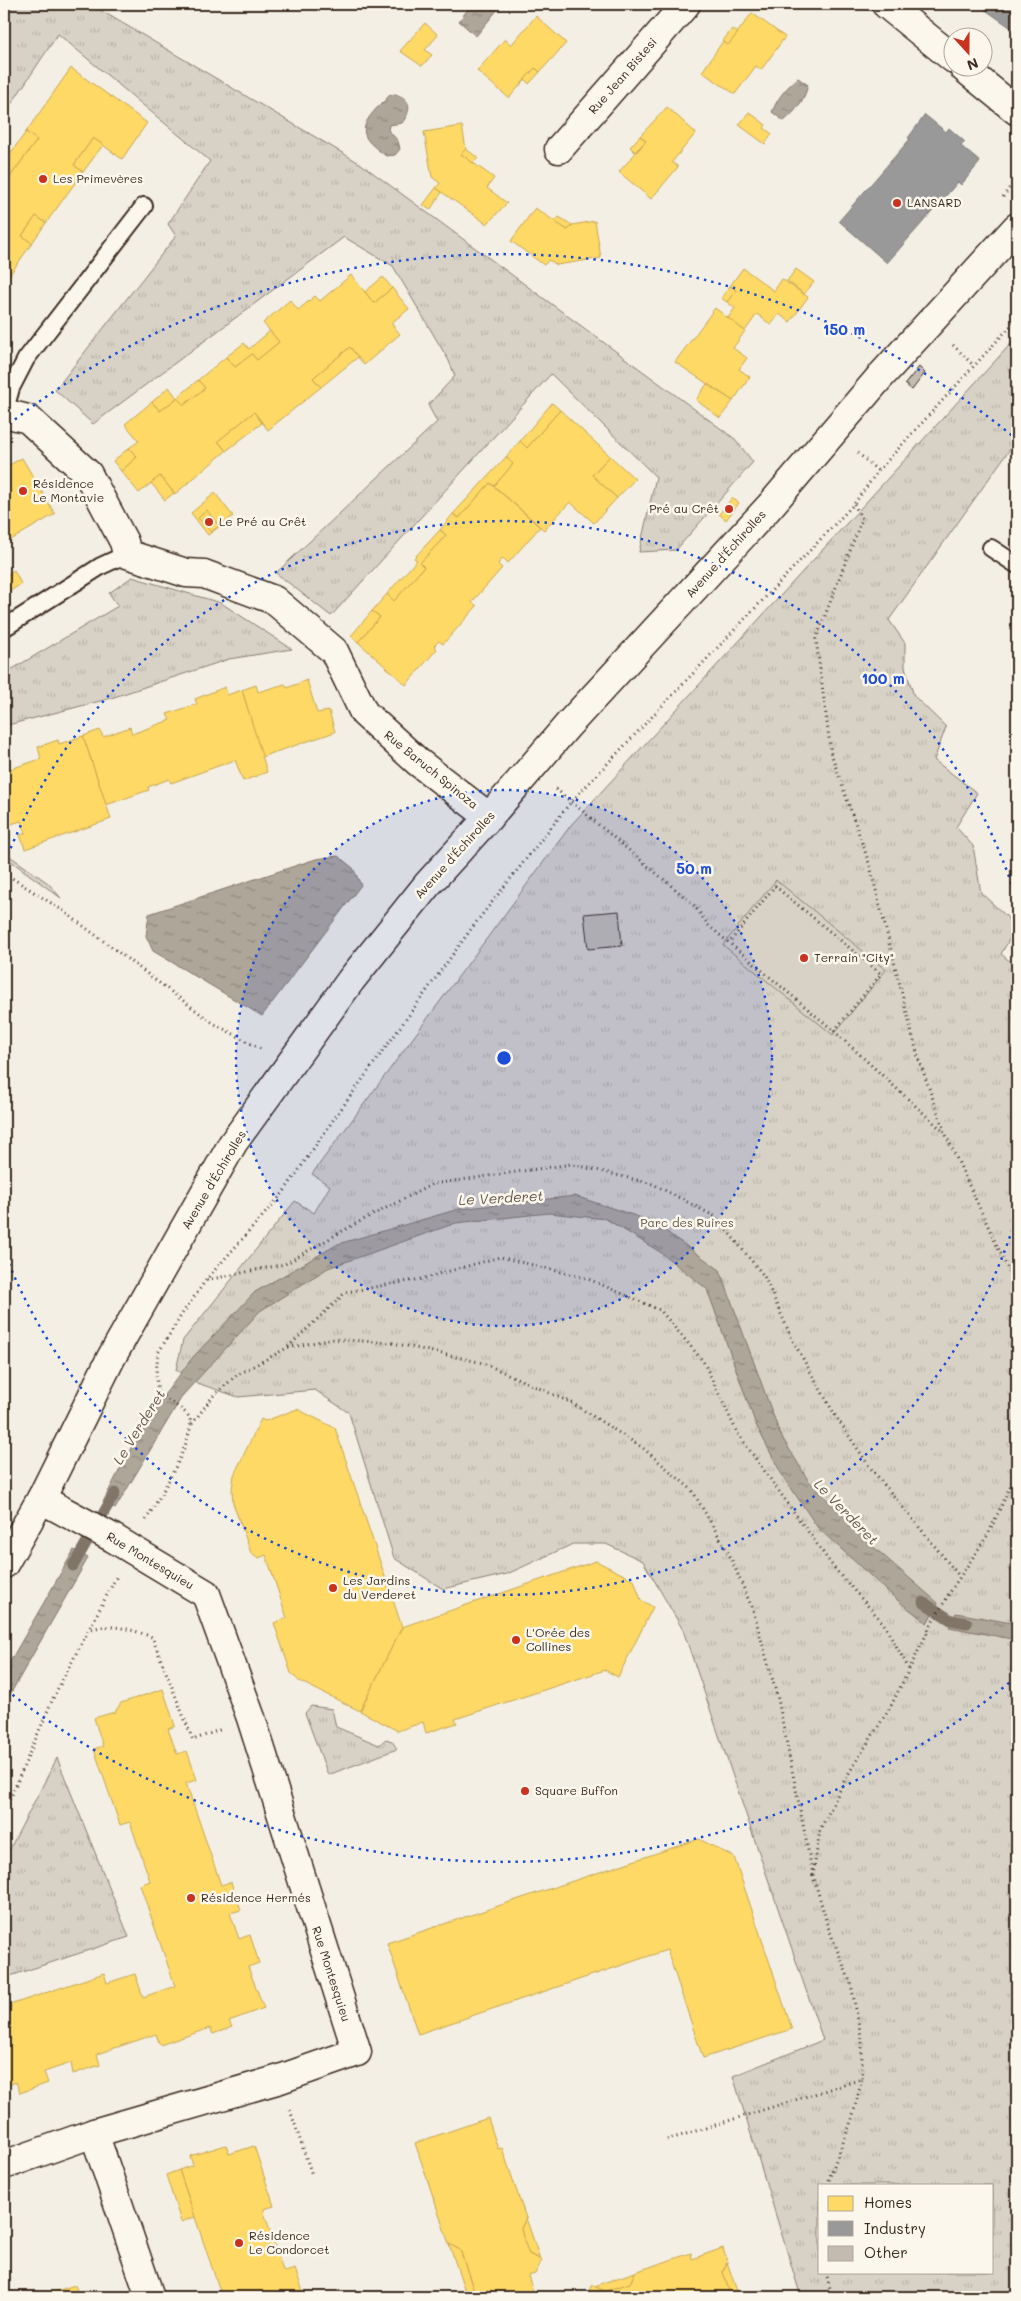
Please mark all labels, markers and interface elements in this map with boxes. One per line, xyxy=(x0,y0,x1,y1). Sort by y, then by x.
north arrow xyxy=(944,28,994,78)
street label: Rue Jean Bistesi xyxy=(584,34,660,117)
text: N xyxy=(964,54,981,75)
place label: Les Primevères xyxy=(53,170,143,186)
marker: Les Primevères xyxy=(37,173,49,185)
place label: LANSARD xyxy=(907,194,961,210)
marker: LANSARD xyxy=(891,197,903,209)
text: 150 m xyxy=(823,319,865,339)
place label: Résidence Le Montavie xyxy=(33,475,104,505)
marker: Résidence Le Montavie xyxy=(17,485,29,497)
place label: Pré au Crêt xyxy=(649,500,719,516)
marker: Pré au Crêt xyxy=(723,503,735,515)
street label: Avenue d'Échirolles xyxy=(682,506,769,600)
place label: Le Pré au Crêt xyxy=(219,513,306,529)
marker: Le Pré au Crêt xyxy=(203,516,215,528)
text: 100 m xyxy=(861,668,905,688)
street label: Rue Baruch Spinoza xyxy=(381,726,482,812)
street label: Avenue d'Échirolles xyxy=(411,807,498,901)
text: 50 m xyxy=(676,858,712,878)
place label: Terrain "City" xyxy=(814,949,894,965)
marker: Terrain "City" xyxy=(798,952,810,964)
centre of rings xyxy=(495,1049,513,1067)
street label: Avenue d'Échirolles xyxy=(177,1127,249,1232)
water label: Le Verderet xyxy=(458,1186,544,1209)
park label: Parc des Ruires xyxy=(640,1214,734,1230)
water label: Le Verderet xyxy=(108,1386,169,1468)
water label: Le Verderet xyxy=(810,1474,883,1549)
street label: Rue Montesquieu xyxy=(104,1528,197,1593)
place label: Les Jardins du Verderet xyxy=(343,1572,416,1602)
marker: Les Jardins du Verderet xyxy=(327,1582,339,1594)
place label: L'Orée des Collines xyxy=(526,1624,590,1654)
marker: L'Orée des Collines xyxy=(510,1634,522,1646)
place label: Square Buffon xyxy=(535,1782,618,1798)
marker: Square Buffon xyxy=(519,1785,531,1797)
place label: Résidence Hermés xyxy=(201,1889,311,1905)
marker: Résidence Hermés xyxy=(185,1892,197,1904)
street label: Rue Montesquieu xyxy=(309,1924,355,2023)
legend xyxy=(818,2184,994,2274)
text: Homes xyxy=(864,2192,912,2212)
text: Industry xyxy=(864,2218,926,2238)
place label: Résidence Le Condorcet xyxy=(249,2227,329,2257)
marker: Résidence Le Condorcet xyxy=(233,2237,245,2249)
text: Other xyxy=(864,2242,908,2262)

